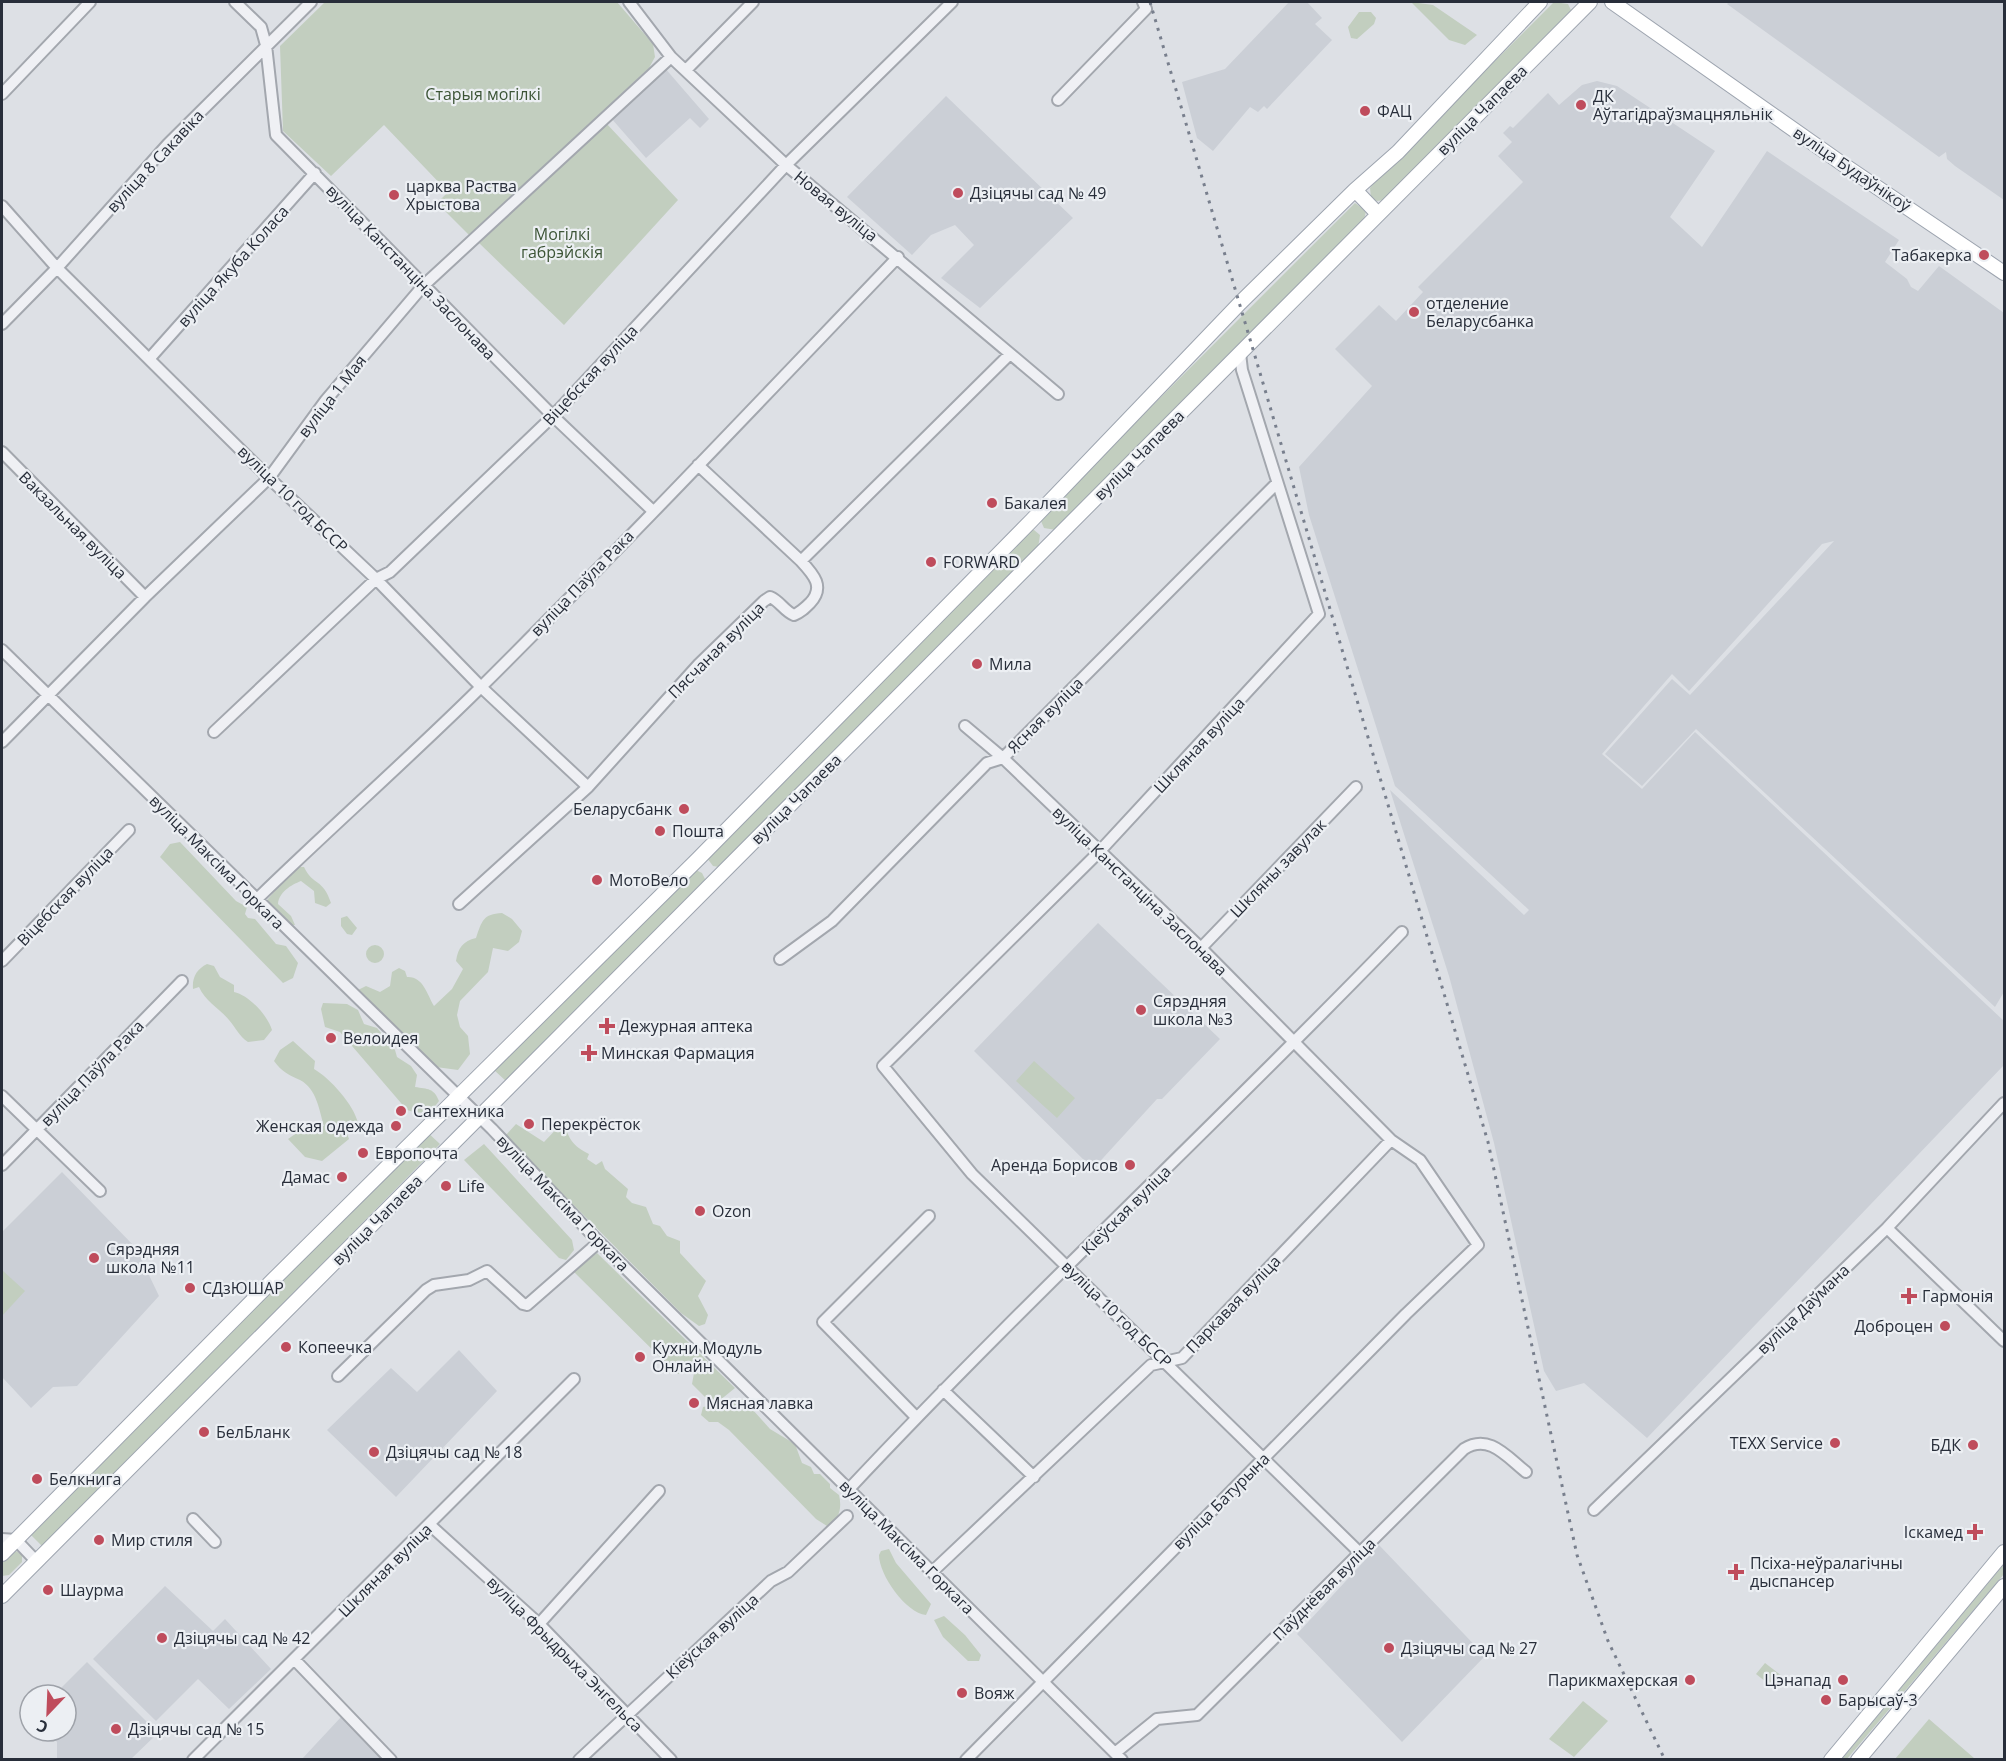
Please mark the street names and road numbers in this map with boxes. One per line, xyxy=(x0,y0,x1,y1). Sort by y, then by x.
street label: вуліца Чапаева xyxy=(1432,60,1532,160)
street label: вуліца 8 Сакавіка xyxy=(102,105,208,217)
street label: вуліца Будаўнікоў xyxy=(1789,121,1916,217)
street label: Новая вуліца xyxy=(790,165,882,247)
street label: вуліца Канстанціна Заслонава xyxy=(321,180,501,364)
street label: вуліца Якуба Коласа xyxy=(172,201,294,331)
street label: Віцебская вуліца xyxy=(538,320,642,430)
street label: вуліца 1 Мая xyxy=(293,350,371,442)
street label: вуліца Чапаева xyxy=(1089,405,1189,505)
street label: вуліца 10 год БССР xyxy=(233,441,353,557)
street label: Вакзальная вуліца xyxy=(14,466,132,584)
street label: вуліца Паўла Рака xyxy=(525,525,639,641)
street label: Пясчаная вуліца xyxy=(663,597,769,703)
street label: Ясная вуліца xyxy=(1002,672,1088,758)
street label: Шкляная вуліца xyxy=(1149,692,1249,798)
street label: вуліца Чапаева xyxy=(746,749,846,849)
street label: вуліца Максіма Горкага xyxy=(145,790,289,934)
street label: вуліца Канстанціна Заслонава xyxy=(1048,801,1232,981)
street label: Шкляны завулак xyxy=(1225,813,1331,922)
street label: Віцебская вуліца xyxy=(12,842,118,950)
street label: вуліца Паўла Рака xyxy=(35,1015,149,1131)
street label: вуліца Максіма Горкага xyxy=(492,1130,634,1276)
street label: Кіеўская вуліца xyxy=(1077,1161,1175,1259)
street label: вуліца Чапаева xyxy=(327,1170,427,1270)
street label: Паркавая вуліца xyxy=(1181,1250,1285,1358)
street label: вуліца 10 год БССР xyxy=(1057,1256,1177,1372)
street label: вуліца Даўмана xyxy=(1752,1259,1854,1359)
street label: вуліца Батурына xyxy=(1168,1448,1274,1554)
street label: вуліца Максіма Горкага xyxy=(835,1475,979,1619)
street label: Шкляная вуліца xyxy=(333,1518,437,1622)
street label: Паўднёвая вуліца xyxy=(1268,1533,1380,1645)
street label: вуліца Фрыдрыха Энгельса xyxy=(482,1571,648,1737)
street label: Кіеўская вуліца xyxy=(661,1588,763,1684)

